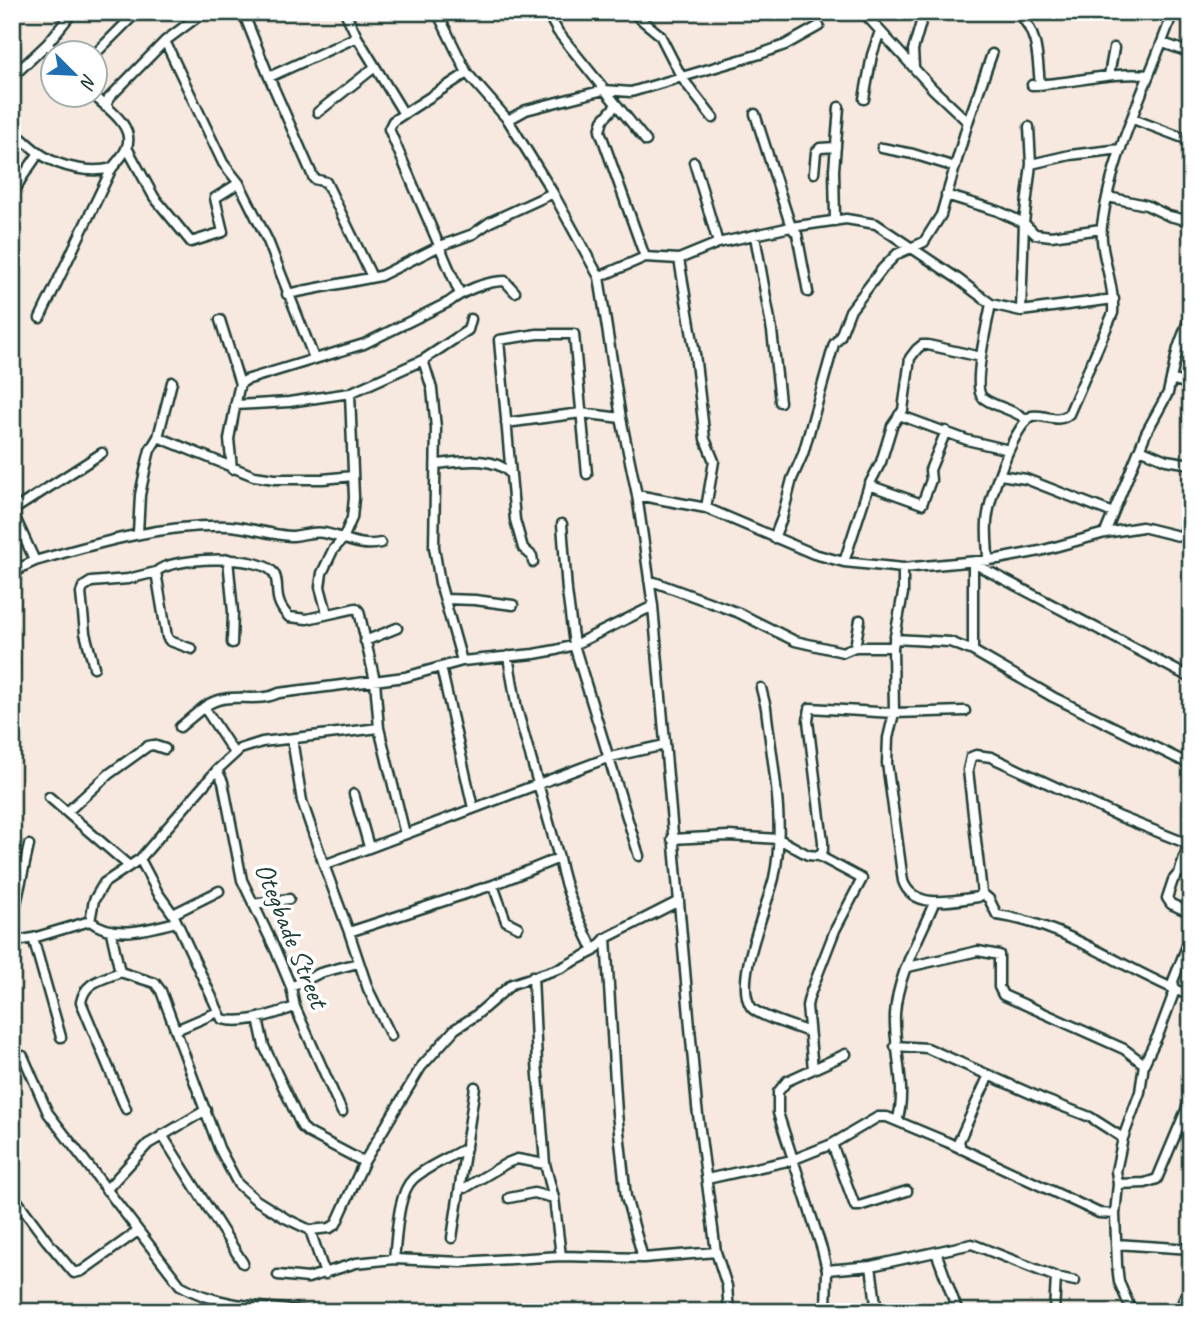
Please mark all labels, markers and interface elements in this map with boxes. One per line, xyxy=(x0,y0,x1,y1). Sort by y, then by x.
north arrow xyxy=(38,38,108,108)
text: N xyxy=(74,70,102,94)
street label: Otegbade Street xyxy=(247,857,338,1015)

